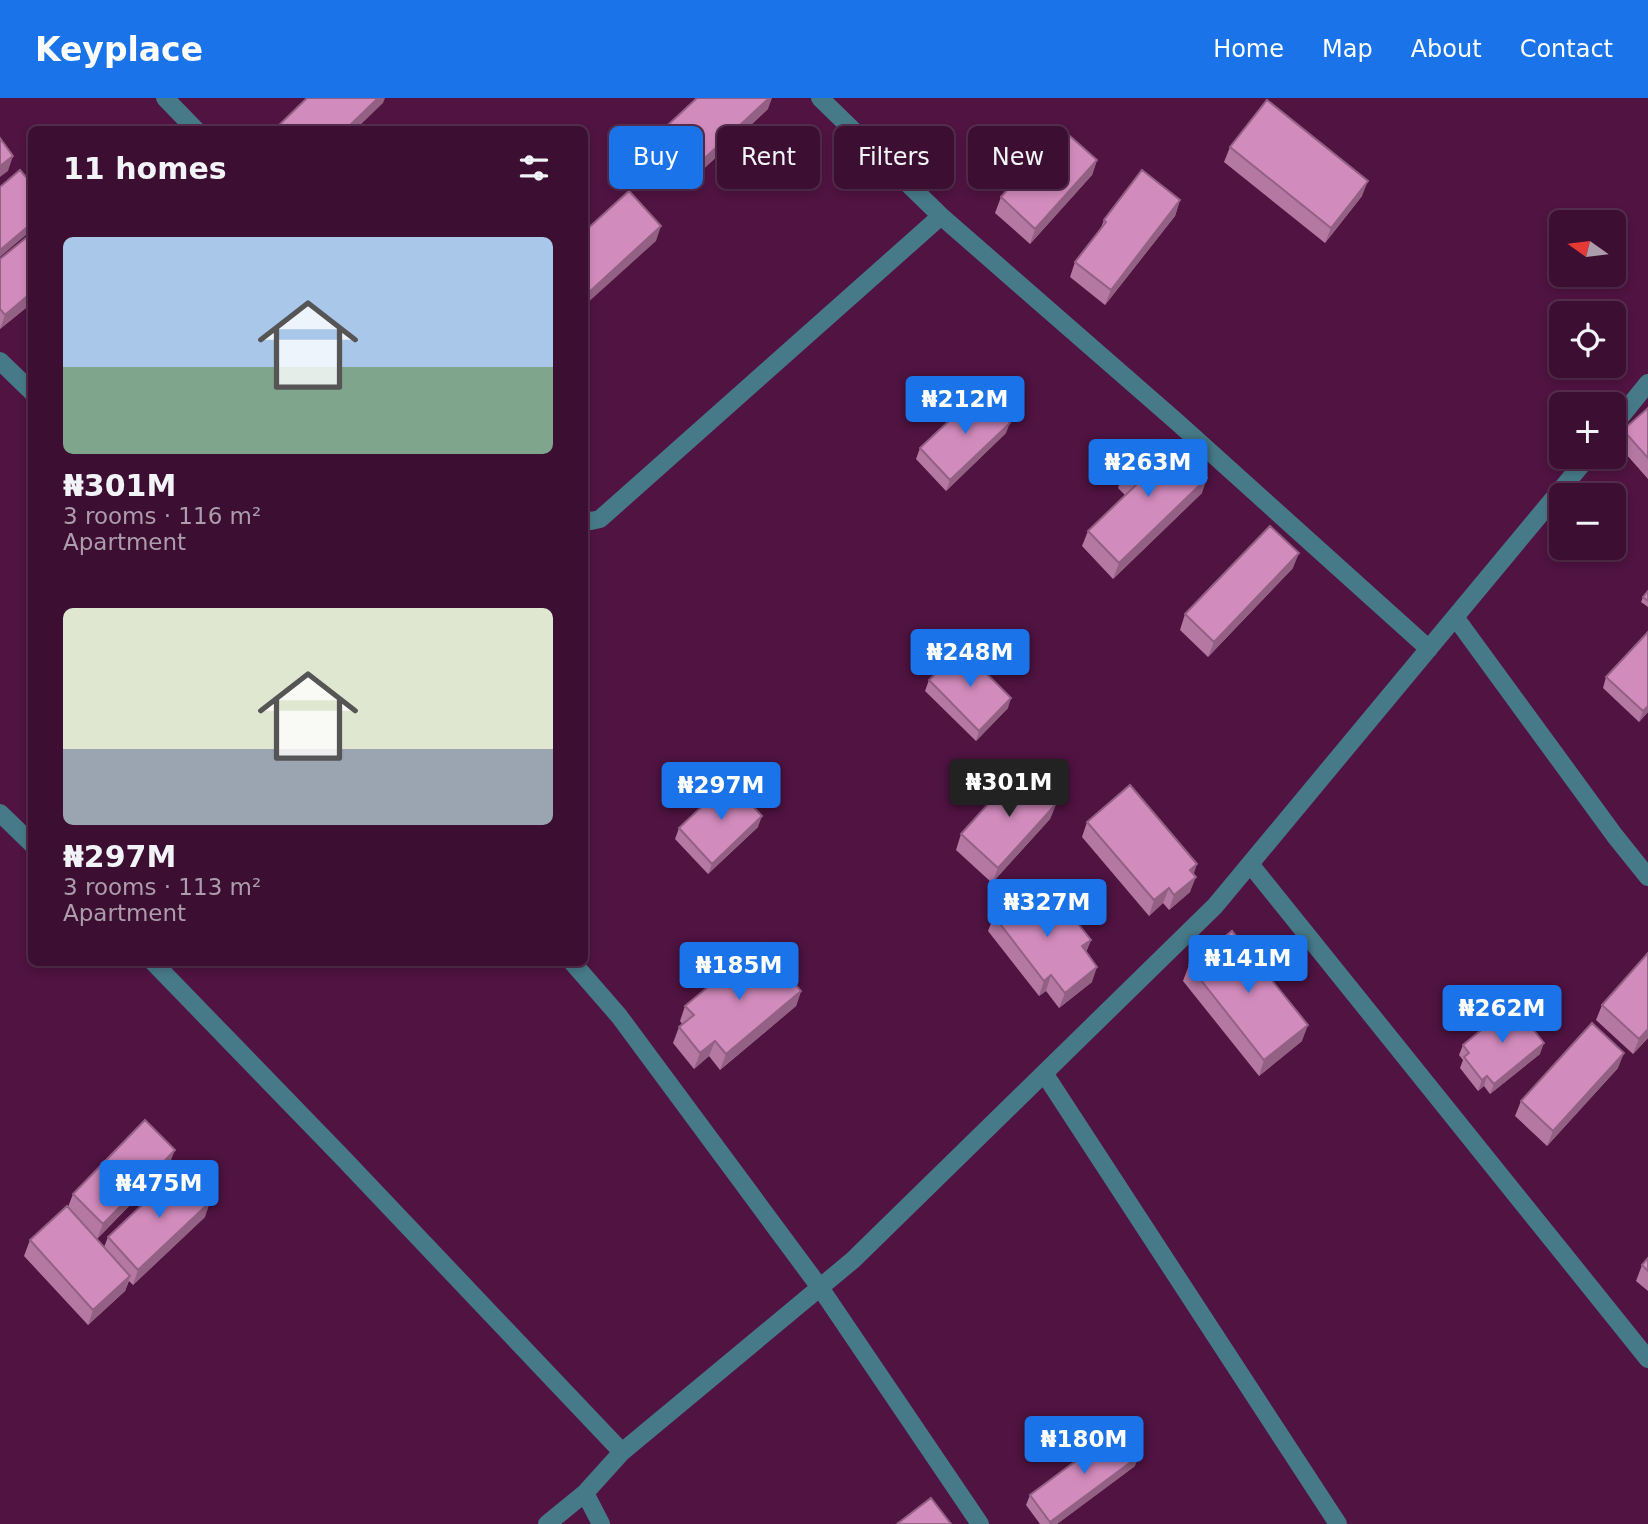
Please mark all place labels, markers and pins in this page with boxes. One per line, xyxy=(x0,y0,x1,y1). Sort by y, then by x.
pin: ₦212M xyxy=(916,376,1014,436)
pin: ₦263M xyxy=(1099,440,1197,499)
pin: ₦248M xyxy=(921,630,1019,689)
pin: ₦301M xyxy=(960,760,1058,819)
pin: ₦297M xyxy=(672,762,770,822)
pin: ₦327M xyxy=(998,880,1096,939)
pin: ₦141M xyxy=(1199,936,1297,995)
pin: ₦185M xyxy=(690,942,788,1002)
pin: ₦262M xyxy=(1453,986,1551,1045)
pin: ₦475M xyxy=(110,1160,208,1220)
pin: ₦180M xyxy=(1035,1416,1133,1476)

